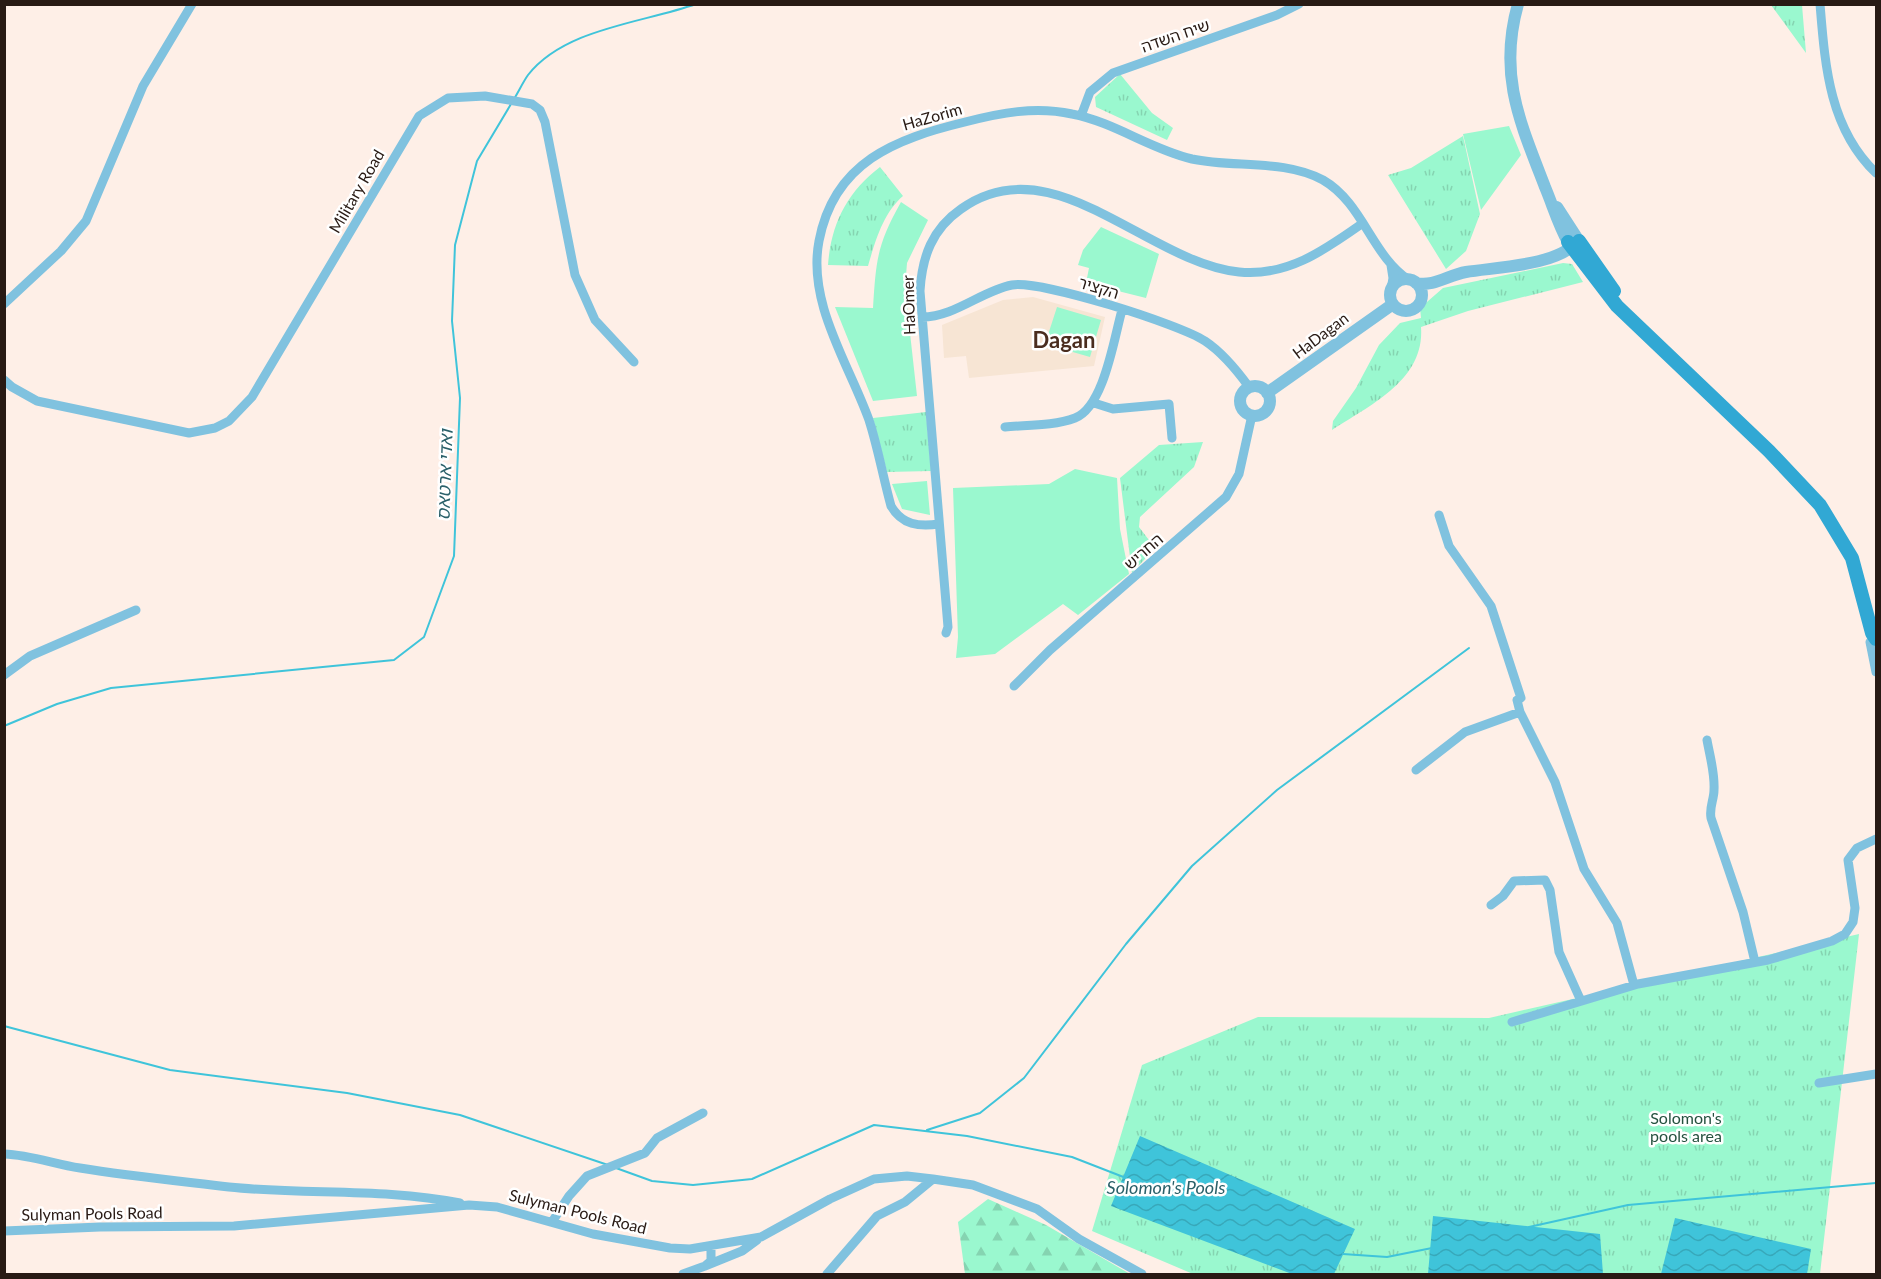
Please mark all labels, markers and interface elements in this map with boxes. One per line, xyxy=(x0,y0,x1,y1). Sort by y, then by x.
street label: שיח השדה xyxy=(1138,14,1212,56)
street label: HaZorim xyxy=(900,98,964,134)
street label: Military Road xyxy=(324,146,388,236)
street label: הקציר xyxy=(1076,272,1122,302)
street label: HaOmer xyxy=(897,275,919,335)
street label: HaDagan xyxy=(1288,308,1352,362)
district label: Dagan xyxy=(1033,326,1095,353)
water label: ואדי ארטאס xyxy=(431,428,457,521)
street label: החריש xyxy=(1120,529,1166,573)
park label: Solomon's pools area xyxy=(1650,1108,1722,1145)
water label: Solomon's Pools xyxy=(1107,1176,1225,1198)
street label: Sulyman Pools Road xyxy=(507,1185,649,1237)
street label: Sulyman Pools Road xyxy=(21,1202,163,1224)

